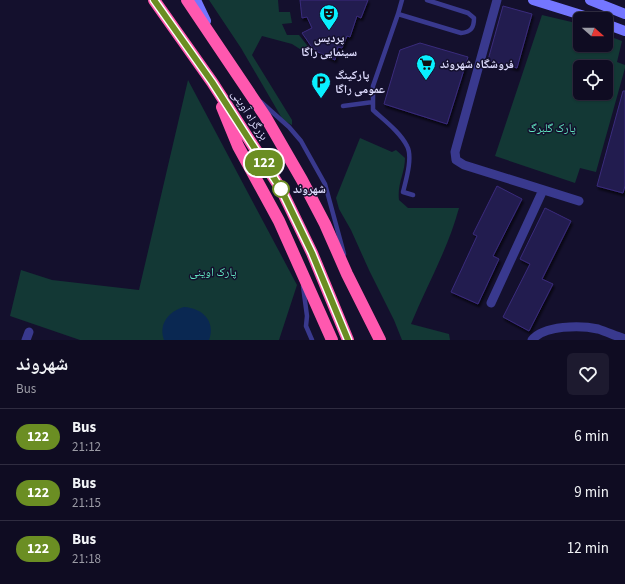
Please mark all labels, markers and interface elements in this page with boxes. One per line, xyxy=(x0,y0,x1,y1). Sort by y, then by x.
theatre icon: پردیس سینمایی راگا xyxy=(318,3,340,31)
north arrow xyxy=(573,12,613,52)
map controls xyxy=(573,12,613,100)
place label: پردیس سینمایی راگا xyxy=(301,30,357,61)
supermarket icon: فروشگاه شهروند xyxy=(415,53,437,81)
place label: فروشگاه شهروند xyxy=(440,56,514,73)
button: locate xyxy=(573,60,613,100)
place label: پارکینگ عمومی راگا xyxy=(335,67,385,98)
parking icon: پارکینگ عمومی راگا xyxy=(310,71,332,99)
street label: بزرگراه آوینی xyxy=(227,87,272,144)
park label: پارک گلبرگ xyxy=(528,120,576,137)
line badge: 122 xyxy=(241,150,287,176)
text: 122 xyxy=(253,153,275,173)
marker: شهروند xyxy=(272,180,290,198)
place label: شهروند xyxy=(293,181,326,198)
park label: پارک اوینی xyxy=(189,264,237,281)
text: شهروند xyxy=(16,351,68,378)
button: heart xyxy=(567,353,609,395)
text: Bus xyxy=(16,380,36,398)
text: Bus xyxy=(72,417,96,438)
text: 6 min xyxy=(574,426,609,447)
text: 122 xyxy=(27,427,49,447)
text: 21:12 xyxy=(72,438,101,456)
text: Bus xyxy=(72,473,96,494)
text: 9 min xyxy=(574,482,609,503)
text: 122 xyxy=(27,483,49,503)
text: 21:15 xyxy=(72,494,101,512)
text: Bus xyxy=(72,529,96,550)
text: 12 min xyxy=(567,538,609,559)
text: 122 xyxy=(27,539,49,559)
text: 21:18 xyxy=(72,550,101,568)

